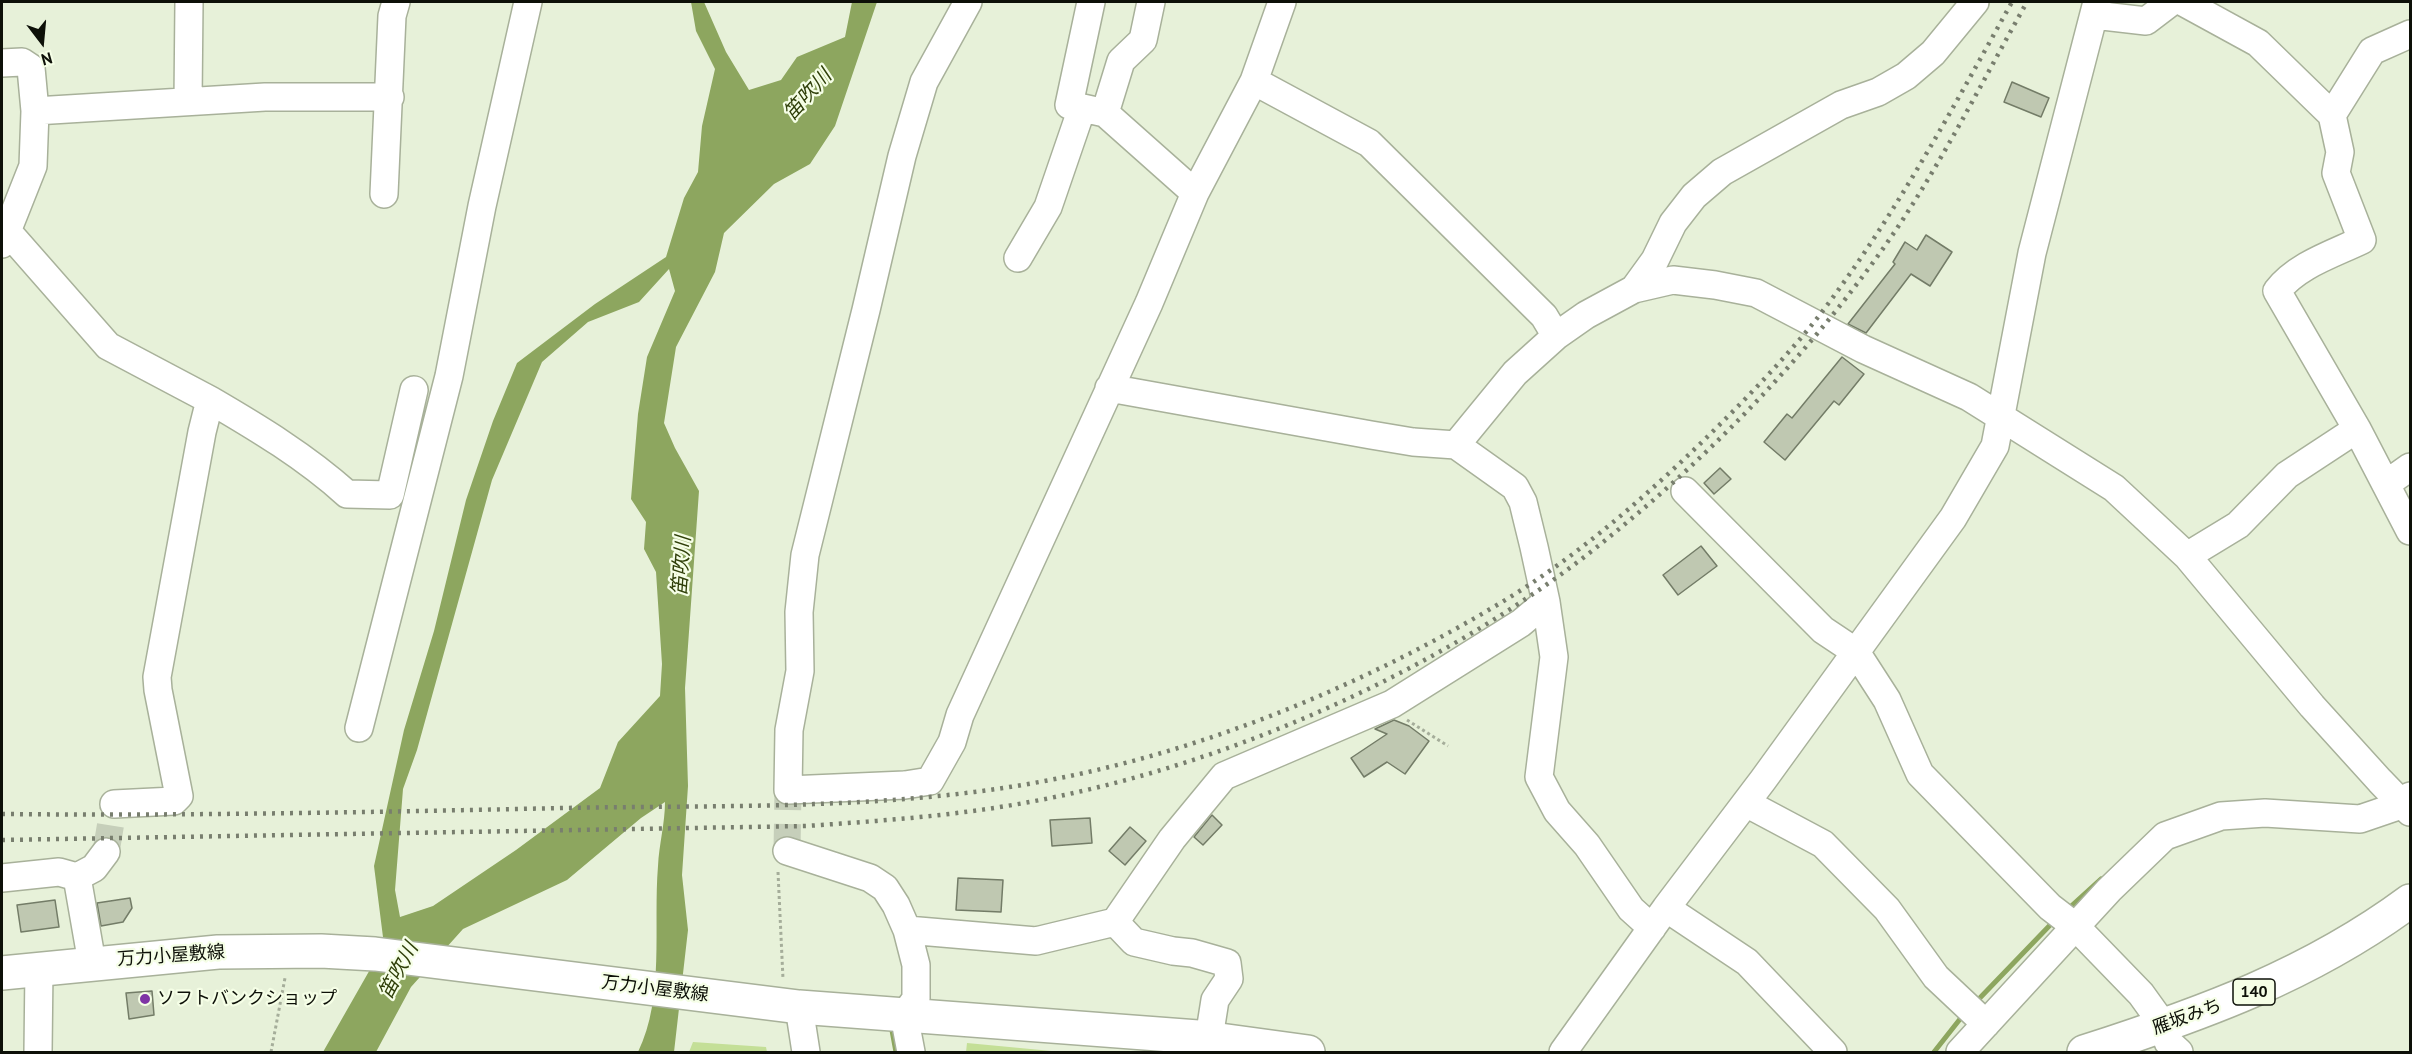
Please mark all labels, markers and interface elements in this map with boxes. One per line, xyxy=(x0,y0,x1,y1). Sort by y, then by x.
north arrow xyxy=(12,12,72,72)
text: N xyxy=(39,48,55,70)
water label: 笛吹川 xyxy=(779,65,837,125)
water label: 笛吹川 xyxy=(668,535,696,597)
water label: 笛吹川 xyxy=(374,939,424,1003)
street label: 万力小屋敷線 xyxy=(116,941,226,971)
street label: 万力小屋敷線 xyxy=(600,972,710,1006)
road number: 140 xyxy=(2233,979,2275,1005)
place label: ソフトバンクショップ xyxy=(157,988,337,1010)
marker: ソフトバンクショップ xyxy=(138,992,152,1006)
street label: 雁坂みち xyxy=(2149,995,2225,1039)

